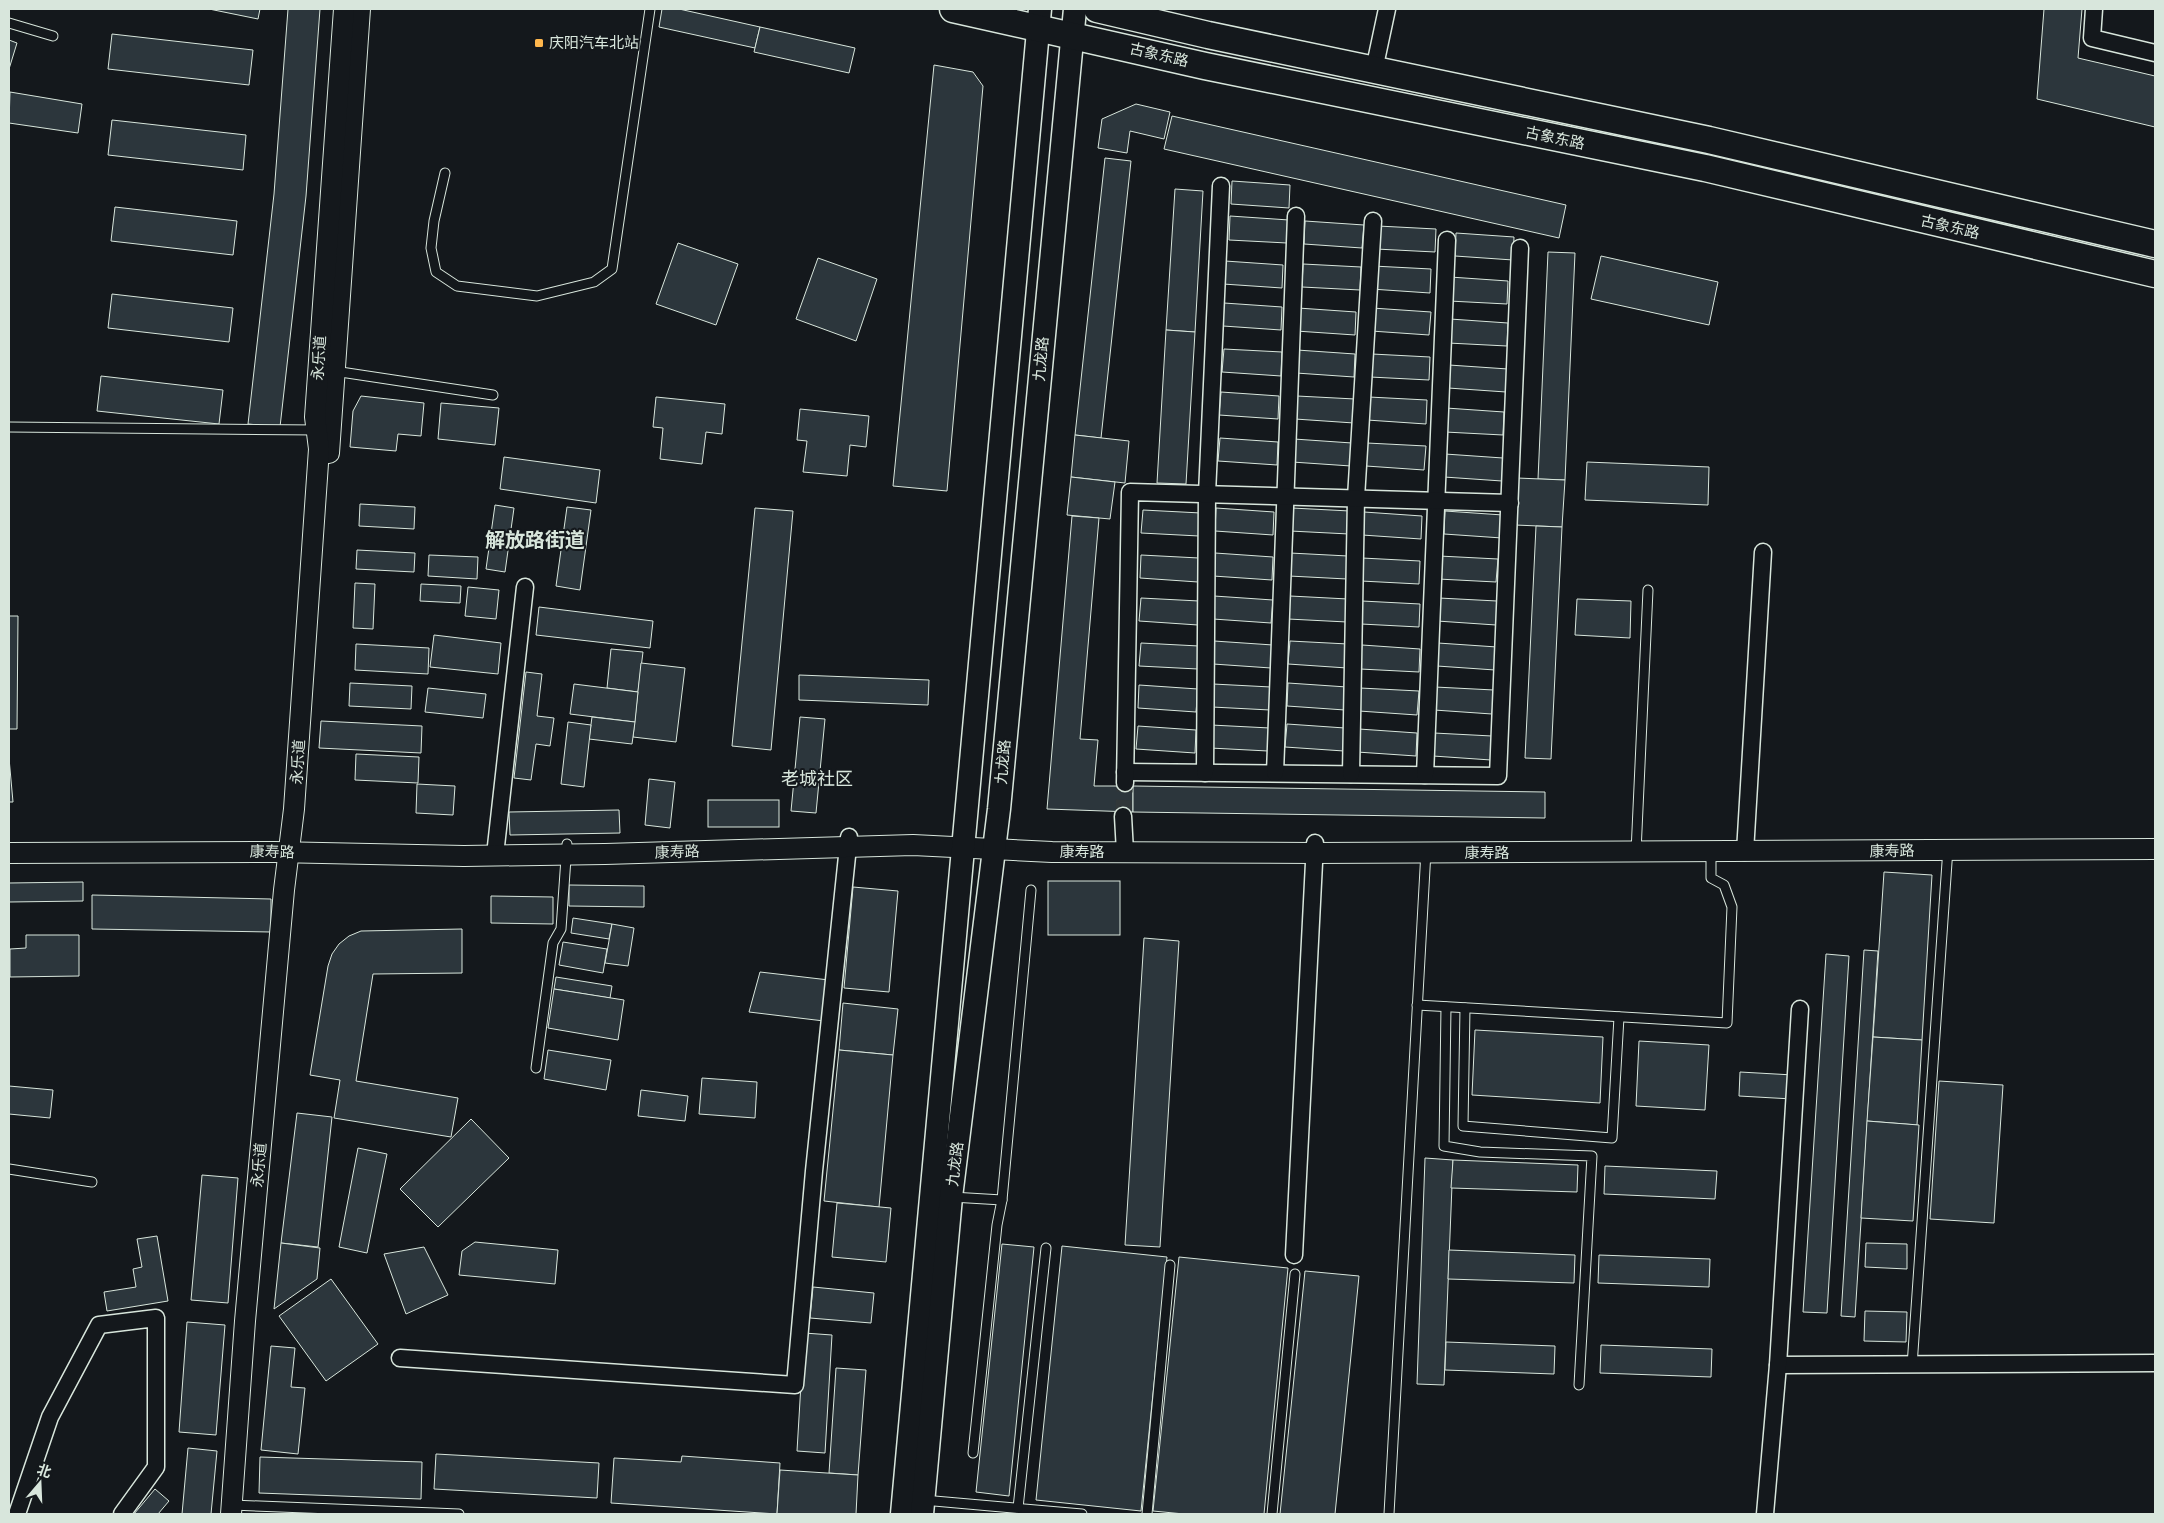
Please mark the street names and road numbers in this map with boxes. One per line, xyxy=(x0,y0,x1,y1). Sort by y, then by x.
street label: 古象东路 xyxy=(1128,39,1190,71)
street label: 古象东路 xyxy=(1524,122,1586,153)
street label: 古象东路 xyxy=(1919,211,1981,243)
street label: 永乐道 xyxy=(307,335,330,381)
street label: 九龙路 xyxy=(1029,336,1052,382)
street label: 永乐道 xyxy=(286,739,309,785)
street label: 九龙路 xyxy=(991,739,1014,785)
street label: 康寿路 xyxy=(654,841,700,862)
street label: 康寿路 xyxy=(1869,841,1915,860)
street label: 康寿路 xyxy=(249,842,295,861)
street label: 康寿路 xyxy=(1059,842,1105,861)
street label: 康寿路 xyxy=(1464,843,1510,862)
street label: 九龙路 xyxy=(942,1140,967,1187)
street label: 永乐道 xyxy=(247,1142,270,1188)

